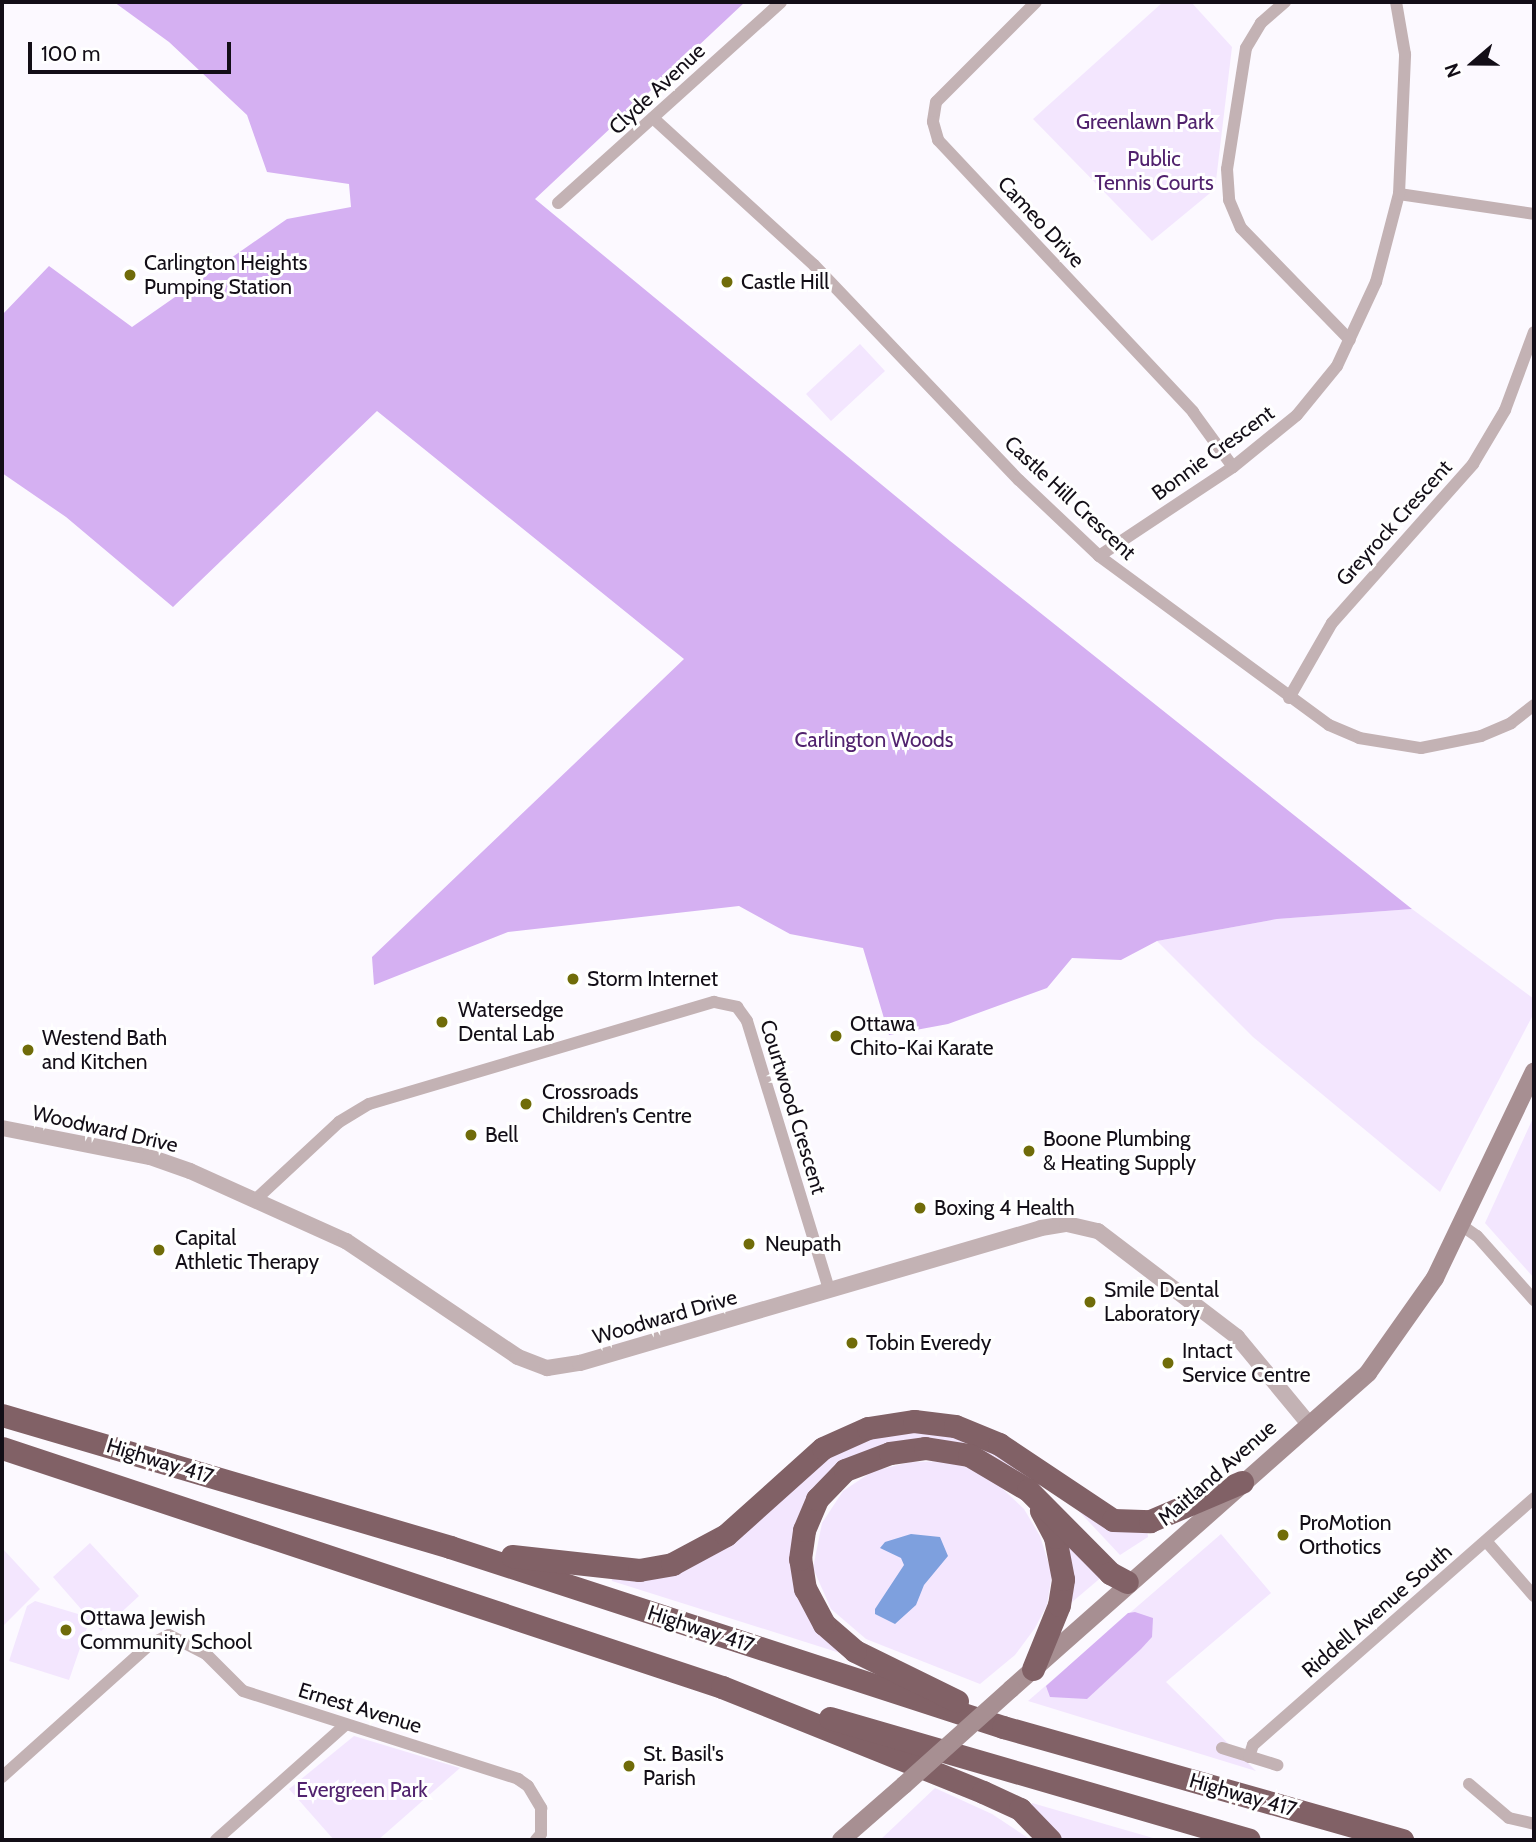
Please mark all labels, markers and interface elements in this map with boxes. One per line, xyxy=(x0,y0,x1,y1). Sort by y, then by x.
scale bar xyxy=(32,28,234,72)
north arrow xyxy=(1438,28,1508,98)
street label: Clyde Avenue xyxy=(604,38,710,140)
text: 100 m xyxy=(41,41,100,66)
text: N xyxy=(1440,60,1466,81)
park label: Greenlawn Park xyxy=(1076,109,1214,135)
park label: Public Tennis Courts xyxy=(1094,146,1214,196)
street label: Cameo Drive xyxy=(992,171,1090,273)
place label: Carlington Heights Pumping Station xyxy=(144,250,307,300)
marker: Carlington Heights Pumping Station xyxy=(122,267,138,283)
place label: Castle Hill xyxy=(741,269,829,295)
marker: Castle Hill xyxy=(719,274,735,290)
street label: Bonnie Crescent xyxy=(1147,400,1279,506)
street label: Castle Hill Crescent xyxy=(999,431,1141,565)
street label: Greyrock Crescent xyxy=(1331,455,1457,591)
park label: Carlington Woods xyxy=(795,727,953,753)
place label: Storm Internet xyxy=(587,966,718,992)
marker: Storm Internet xyxy=(565,971,581,987)
place label: Watersedge Dental Lab xyxy=(458,997,564,1047)
place label: Ottawa Chito-Kai Karate xyxy=(850,1011,993,1061)
marker: Watersedge Dental Lab xyxy=(432,1012,452,1032)
street label: Courtwood Crescent xyxy=(755,1017,831,1197)
place label: Westend Bath and Kitchen xyxy=(42,1025,167,1075)
marker: Ottawa Chito-Kai Karate xyxy=(828,1028,844,1044)
marker: Westend Bath and Kitchen xyxy=(20,1042,36,1058)
place label: Crossroads Children's Centre xyxy=(542,1079,692,1129)
marker: Crossroads Children's Centre xyxy=(516,1094,536,1114)
street label: Woodward Drive xyxy=(30,1100,180,1158)
place label: Bell xyxy=(485,1122,518,1148)
place label: Boone Plumbing & Heating Supply xyxy=(1043,1126,1196,1176)
marker: Bell xyxy=(463,1127,479,1143)
marker: Boone Plumbing & Heating Supply xyxy=(1021,1143,1037,1159)
place label: Boxing 4 Health xyxy=(934,1195,1075,1221)
marker: Boxing 4 Health xyxy=(912,1200,928,1216)
place label: Capital Athletic Therapy xyxy=(175,1225,319,1275)
place label: Neupath xyxy=(765,1231,841,1257)
marker: Neupath xyxy=(739,1234,759,1254)
marker: Capital Athletic Therapy xyxy=(149,1240,169,1260)
place label: Smile Dental Laboratory xyxy=(1104,1277,1219,1327)
street label: Woodward Drive xyxy=(590,1284,740,1350)
marker: Smile Dental Laboratory xyxy=(1082,1294,1098,1310)
place label: Tobin Everedy xyxy=(866,1330,991,1356)
marker: Tobin Everedy xyxy=(844,1335,860,1351)
place label: Intact Service Centre xyxy=(1182,1338,1310,1388)
marker: Intact Service Centre xyxy=(1160,1355,1176,1371)
street label: Maitland Avenue xyxy=(1153,1415,1281,1531)
street label: Highway 417 xyxy=(104,1433,216,1489)
place label: ProMotion Orthotics xyxy=(1299,1510,1391,1560)
marker: ProMotion Orthotics xyxy=(1273,1525,1293,1545)
street label: Riddell Avenue South xyxy=(1297,1539,1457,1683)
street label: Highway 417 xyxy=(645,1600,757,1658)
place label: Ottawa Jewish Community School xyxy=(80,1605,252,1655)
marker: Ottawa Jewish Community School xyxy=(58,1622,74,1638)
street label: Ernest Avenue xyxy=(295,1677,425,1739)
place label: St. Basil's Parish xyxy=(643,1741,724,1791)
marker: St. Basil's Parish xyxy=(621,1758,637,1774)
street label: Highway 417 xyxy=(1186,1768,1300,1822)
park label: Evergreen Park xyxy=(296,1777,428,1803)

